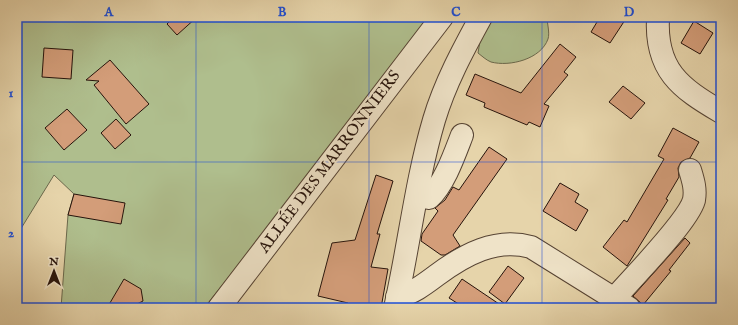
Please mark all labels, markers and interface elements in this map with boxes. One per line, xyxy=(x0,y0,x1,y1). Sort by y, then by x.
text: A xyxy=(104,4,115,21)
text: B xyxy=(278,4,287,21)
text: C xyxy=(451,4,461,21)
text: D xyxy=(624,4,635,21)
street label: ALLÉE DES MARRONNIERS xyxy=(253,66,405,258)
text: 1 xyxy=(9,85,14,102)
text: 2 xyxy=(8,225,14,242)
north arrow xyxy=(34,251,74,291)
text: N xyxy=(48,255,59,269)

